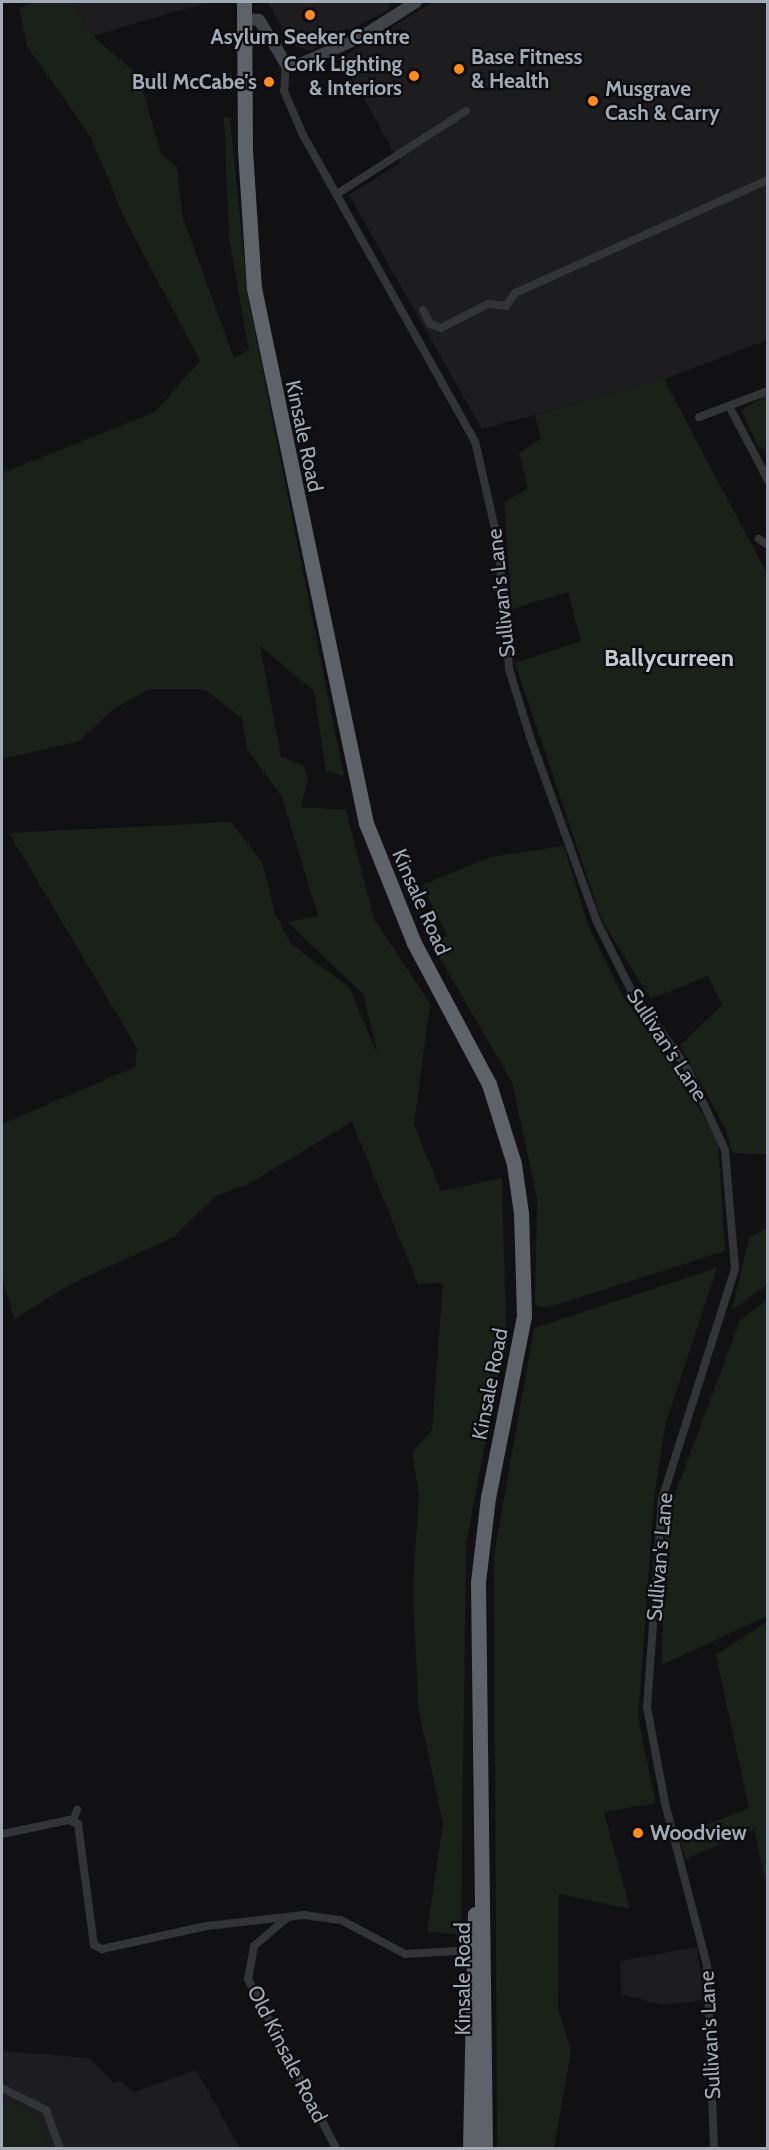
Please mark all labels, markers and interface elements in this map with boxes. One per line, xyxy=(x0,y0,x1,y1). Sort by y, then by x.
marker: Asylum Seeker Centre xyxy=(303,8,317,22)
place label: Asylum Seeker Centre xyxy=(211,24,409,50)
place label: Base Fitness & Health xyxy=(471,44,582,94)
place label: Cork Lighting & Interiors xyxy=(284,51,402,101)
marker: Base Fitness & Health xyxy=(452,62,466,76)
place label: Bull McCabe's xyxy=(132,69,257,95)
marker: Cork Lighting & Interiors xyxy=(407,69,421,83)
marker: Bull McCabe's xyxy=(262,75,276,89)
place label: Musgrave Cash & Carry xyxy=(605,76,720,126)
marker: Musgrave Cash & Carry xyxy=(586,94,600,108)
street label: Kinsale Road xyxy=(280,378,328,494)
street label: Sullivan's Lane xyxy=(482,528,520,658)
district label: Ballycurreen xyxy=(604,644,734,672)
street label: Kinsale Road xyxy=(386,845,456,959)
street label: Sullivan's Lane xyxy=(621,984,713,1106)
street label: Kinsale Road xyxy=(467,1326,513,1442)
street label: Sullivan's Lane xyxy=(642,1492,678,1622)
place label: Woodview xyxy=(650,1820,747,1846)
marker: Woodview xyxy=(631,1826,645,1840)
street label: Kinsale Road xyxy=(450,1922,476,2036)
street label: Sullivan's Lane xyxy=(694,1970,726,2100)
street label: Old Kinsale Road xyxy=(242,1981,332,2127)

